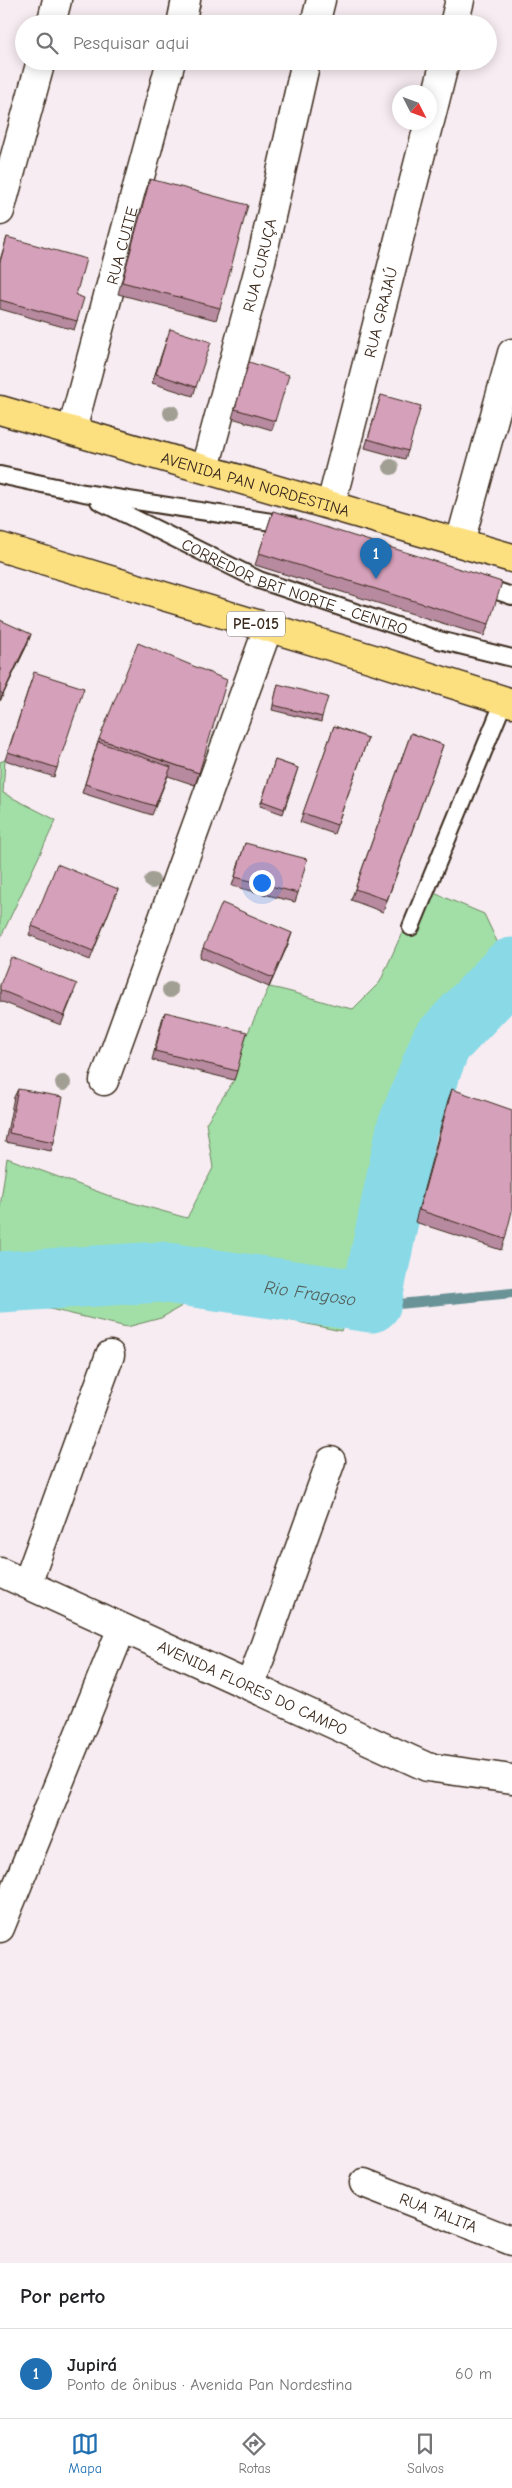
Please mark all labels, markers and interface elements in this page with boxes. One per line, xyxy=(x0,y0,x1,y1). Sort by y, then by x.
search box xyxy=(15,15,497,70)
icon: search xyxy=(33,29,61,57)
text: Pesquisar aqui xyxy=(73,32,189,54)
north arrow xyxy=(392,85,437,130)
street label: RUA CUITE xyxy=(103,204,142,287)
street label: RUA CURUÇA xyxy=(240,217,280,314)
street label: RUA GRAJAÚ xyxy=(361,265,401,360)
street label: AVENIDA PAN NORDESTINA xyxy=(159,449,352,521)
street label: CORREDOR BRT NORTE - CENTRO xyxy=(178,535,410,639)
pin: 1 xyxy=(360,538,392,579)
road number: PE-015 xyxy=(227,612,285,636)
your location xyxy=(249,870,275,896)
water label: Rio Fragoso xyxy=(263,1277,357,1311)
street label: AVENIDA FLORES DO CAMPO xyxy=(155,1637,350,1739)
street label: RUA TALITA xyxy=(397,2190,480,2236)
text: Por perto xyxy=(20,2284,105,2308)
text: Jupirá xyxy=(67,2354,117,2376)
text: 1 xyxy=(33,2365,39,2383)
text: 60 m xyxy=(455,2365,492,2383)
text: Ponto de ônibus · Avenida Pan Nordestina xyxy=(67,2376,353,2394)
tab: Mapa xyxy=(68,2430,102,2477)
tab: Rotas xyxy=(238,2430,270,2477)
tab: Salvos xyxy=(407,2430,444,2477)

